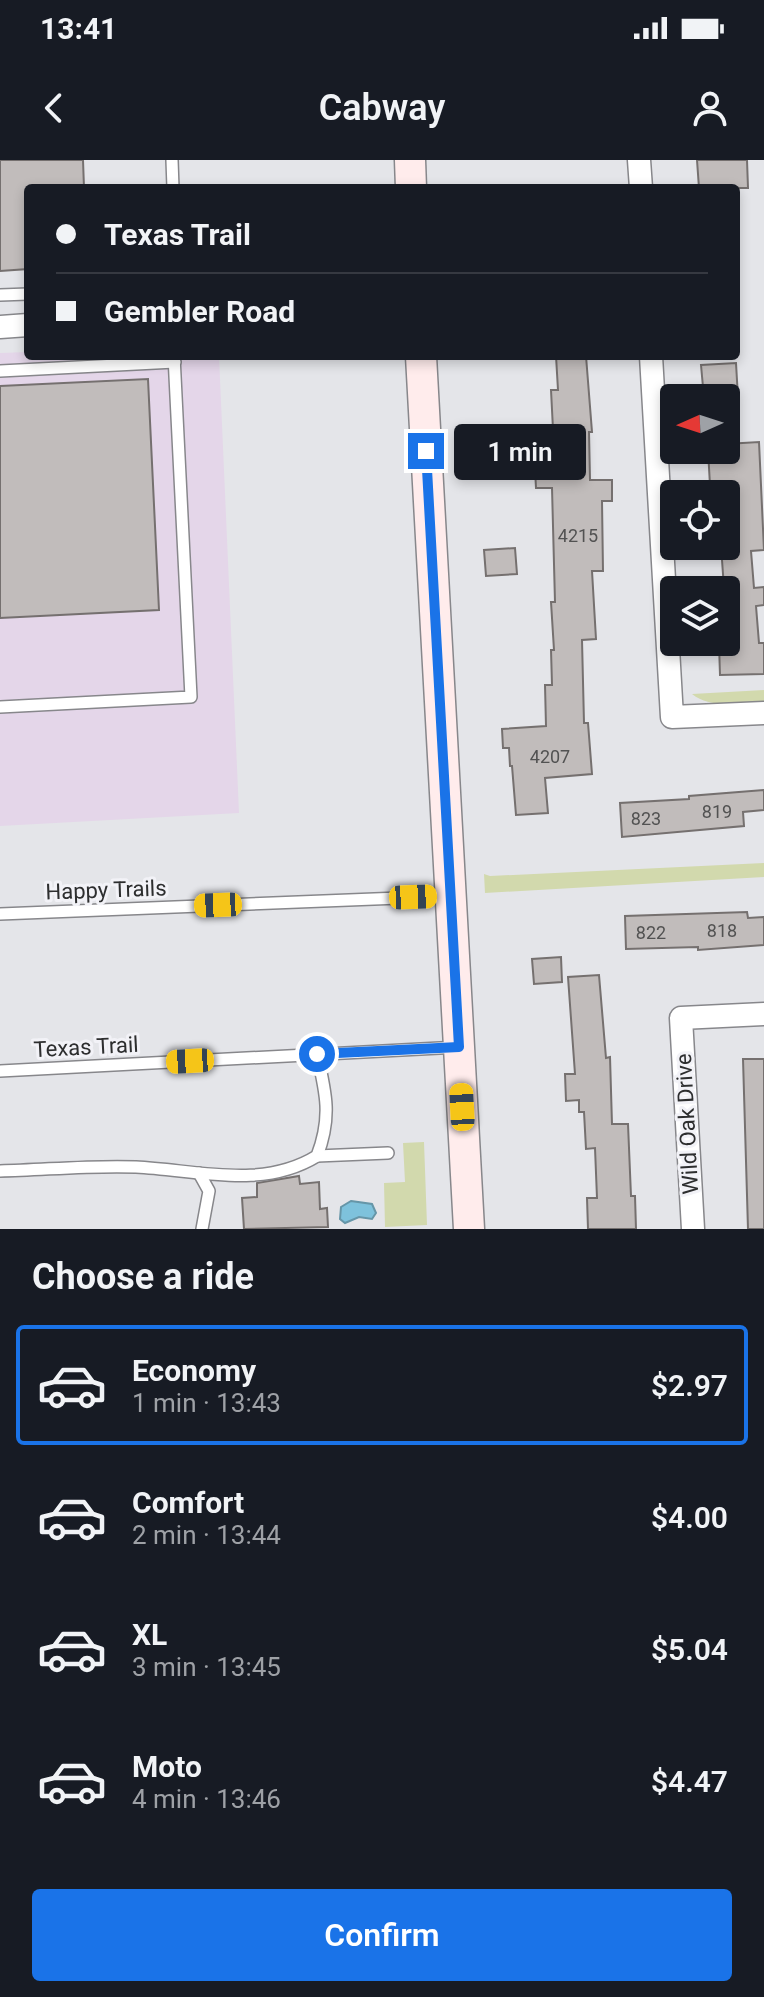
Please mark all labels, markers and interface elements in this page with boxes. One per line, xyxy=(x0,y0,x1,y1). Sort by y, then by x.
text: 13:41 xyxy=(40,11,117,46)
icon: back xyxy=(32,86,76,130)
icon: person xyxy=(688,86,732,130)
text: Cabway xyxy=(319,87,445,129)
text: Texas Trail xyxy=(104,217,251,252)
text: Gembler Road xyxy=(104,294,295,329)
north arrow xyxy=(660,384,740,464)
map controls xyxy=(660,384,740,656)
callout: 1 min xyxy=(454,423,586,479)
route end xyxy=(408,433,444,469)
text: 1 min xyxy=(487,437,553,467)
button: locate xyxy=(660,480,740,560)
house number: 4215 xyxy=(558,525,598,546)
button: layers xyxy=(660,576,740,656)
house number: 4207 xyxy=(530,746,570,767)
house number: 819 xyxy=(702,801,732,822)
house number: 823 xyxy=(631,808,661,829)
street label: Happy Trails xyxy=(45,875,167,905)
car xyxy=(389,884,437,910)
car xyxy=(194,892,242,918)
house number: 818 xyxy=(707,920,737,941)
house number: 822 xyxy=(636,922,666,943)
street label: Texas Trail xyxy=(33,1032,139,1062)
route start xyxy=(299,1036,335,1072)
car xyxy=(165,1048,215,1074)
street label: Wild Oak Drive xyxy=(671,1053,703,1195)
car xyxy=(449,1082,475,1132)
text: Choose a ride xyxy=(32,1256,254,1298)
icon: car xyxy=(36,1349,108,1421)
text: Economy xyxy=(132,1353,256,1388)
text: $2.97 xyxy=(651,1368,728,1403)
text: 1 min · 13:43 xyxy=(132,1388,281,1418)
icon: car xyxy=(36,1481,108,1553)
text: Comfort xyxy=(132,1485,244,1520)
text: $4.00 xyxy=(651,1500,728,1535)
text: 2 min · 13:44 xyxy=(132,1520,281,1550)
icon: car xyxy=(36,1613,108,1685)
text: XL xyxy=(132,1617,167,1652)
text: $5.04 xyxy=(651,1632,728,1667)
text: 3 min · 13:45 xyxy=(132,1652,281,1682)
icon: car xyxy=(36,1745,108,1817)
text: Moto xyxy=(132,1749,202,1784)
text: $4.47 xyxy=(651,1764,728,1799)
text: 4 min · 13:46 xyxy=(132,1784,281,1814)
button: Confirm xyxy=(32,1889,732,1981)

